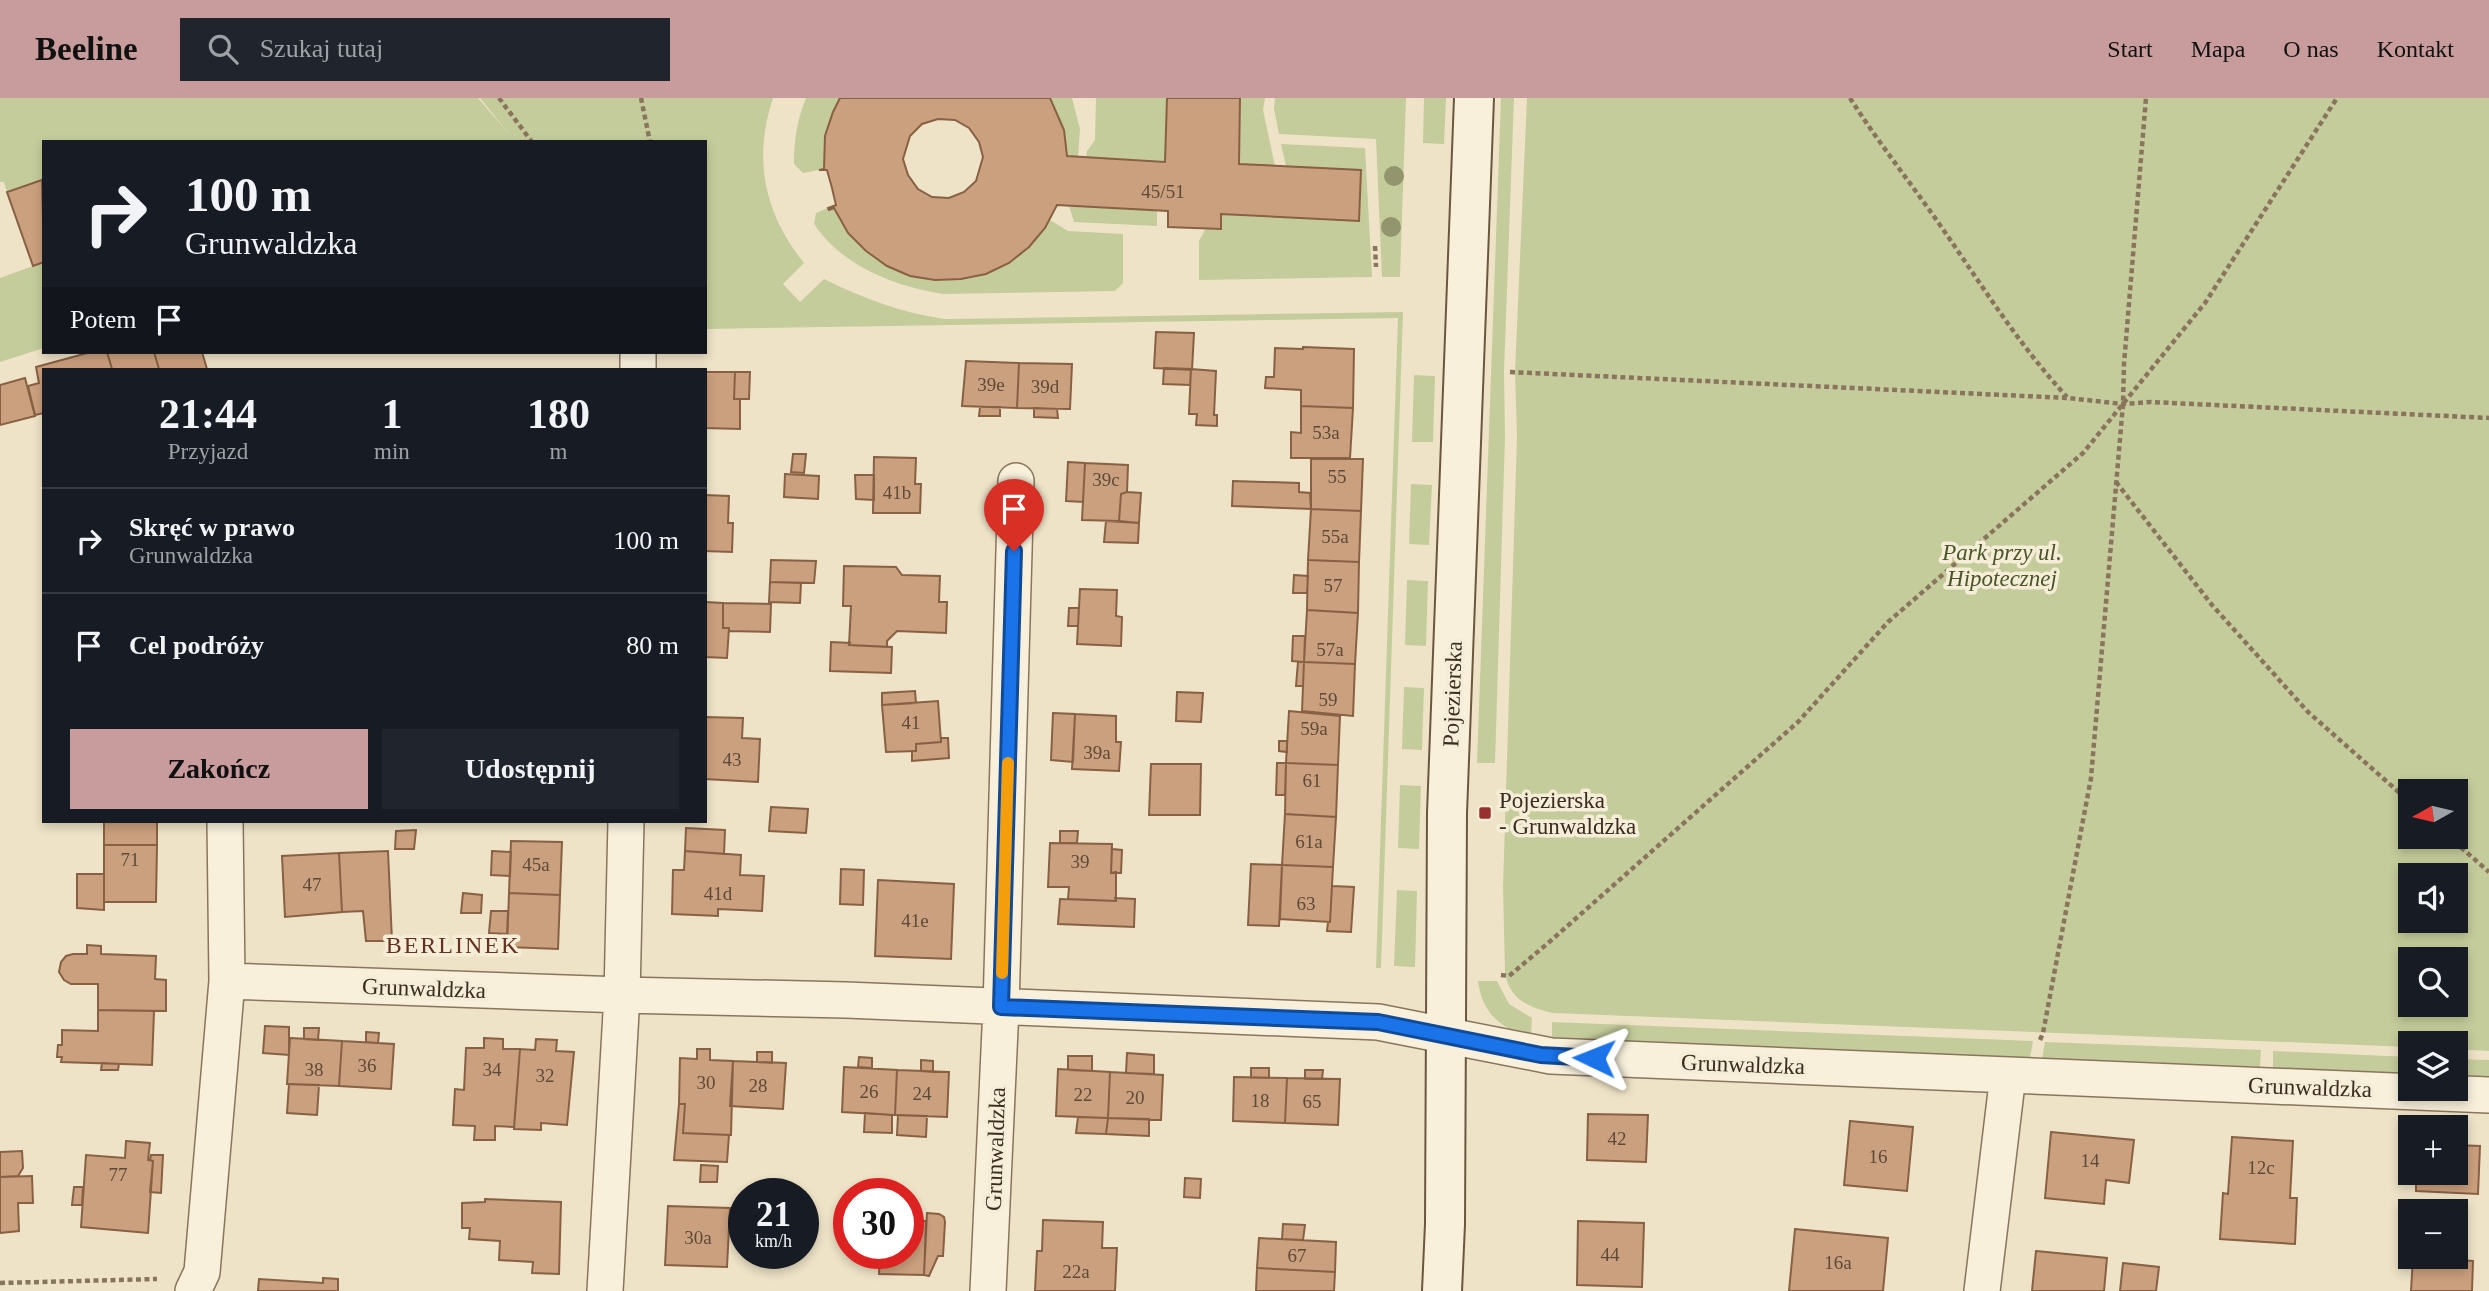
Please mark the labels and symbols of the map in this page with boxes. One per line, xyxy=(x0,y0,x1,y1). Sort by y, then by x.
house number: 45/51 xyxy=(1141,181,1185,202)
house number: 39e xyxy=(977,374,1005,395)
house number: 39d xyxy=(1031,376,1060,397)
house number: 53a xyxy=(1312,422,1340,443)
house number: 55 xyxy=(1328,466,1347,487)
house number: 39c xyxy=(1092,469,1120,490)
pin xyxy=(984,479,1044,551)
house number: 41b xyxy=(883,482,911,503)
house number: 55a xyxy=(1321,526,1349,547)
park label: Park przy ul. Hipotecznej xyxy=(1941,540,2062,591)
house number: 57 xyxy=(1324,575,1343,596)
house number: 57a xyxy=(1316,639,1344,660)
street label: Pojezierska xyxy=(1438,641,1467,747)
house number: 59 xyxy=(1319,689,1338,710)
house number: 41 xyxy=(902,712,921,733)
house number: 59a xyxy=(1300,718,1328,739)
house number: 39a xyxy=(1083,742,1111,763)
house number: 43 xyxy=(723,749,742,770)
house number: 61 xyxy=(1303,770,1322,791)
north arrow xyxy=(2398,779,2468,849)
place label: Pojezierska - Grunwaldzka xyxy=(1499,788,1636,839)
marker: Pojezierska - Grunwaldzka xyxy=(1477,805,1493,821)
house number: 61a xyxy=(1295,831,1323,852)
house number: 71 xyxy=(121,849,140,870)
house number: 39 xyxy=(1071,851,1090,872)
house number: 45a xyxy=(522,854,550,875)
house number: 47 xyxy=(303,874,322,895)
house number: 41d xyxy=(704,883,733,904)
house number: 63 xyxy=(1297,893,1316,914)
house number: 41e xyxy=(901,910,929,931)
district label: BERLINEK xyxy=(386,932,520,958)
street label: Grunwaldzka xyxy=(362,974,486,1003)
position arrow xyxy=(1557,1021,1631,1095)
street label: Grunwaldzka xyxy=(1681,1050,1805,1079)
house number: 36 xyxy=(358,1055,377,1076)
house number: 38 xyxy=(305,1059,324,1080)
house number: 34 xyxy=(483,1059,502,1080)
house number: 32 xyxy=(536,1065,555,1086)
house number: 30 xyxy=(697,1072,716,1093)
street label: Grunwaldzka xyxy=(2248,1073,2372,1102)
house number: 28 xyxy=(749,1075,768,1096)
house number: 26 xyxy=(860,1081,879,1102)
house number: 24 xyxy=(913,1083,932,1104)
house number: 22 xyxy=(1074,1084,1093,1105)
street label: Grunwaldzka xyxy=(981,1087,1010,1211)
house number: 20 xyxy=(1126,1087,1145,1108)
house number: 18 xyxy=(1251,1090,1270,1111)
house number: 65 xyxy=(1303,1091,1322,1112)
house number: 42 xyxy=(1608,1128,1627,1149)
house number: 16 xyxy=(1869,1146,1888,1167)
house number: 14 xyxy=(2081,1150,2100,1171)
house number: 12c xyxy=(2247,1157,2275,1178)
house number: 77 xyxy=(109,1164,128,1185)
speed limit sign: 30 xyxy=(833,1178,924,1269)
house number: 30a xyxy=(684,1227,712,1248)
house number: 44 xyxy=(1601,1244,1620,1265)
house number: 67 xyxy=(1288,1245,1307,1266)
house number: 16a xyxy=(1824,1252,1852,1273)
house number: 22a xyxy=(1062,1261,1090,1282)

